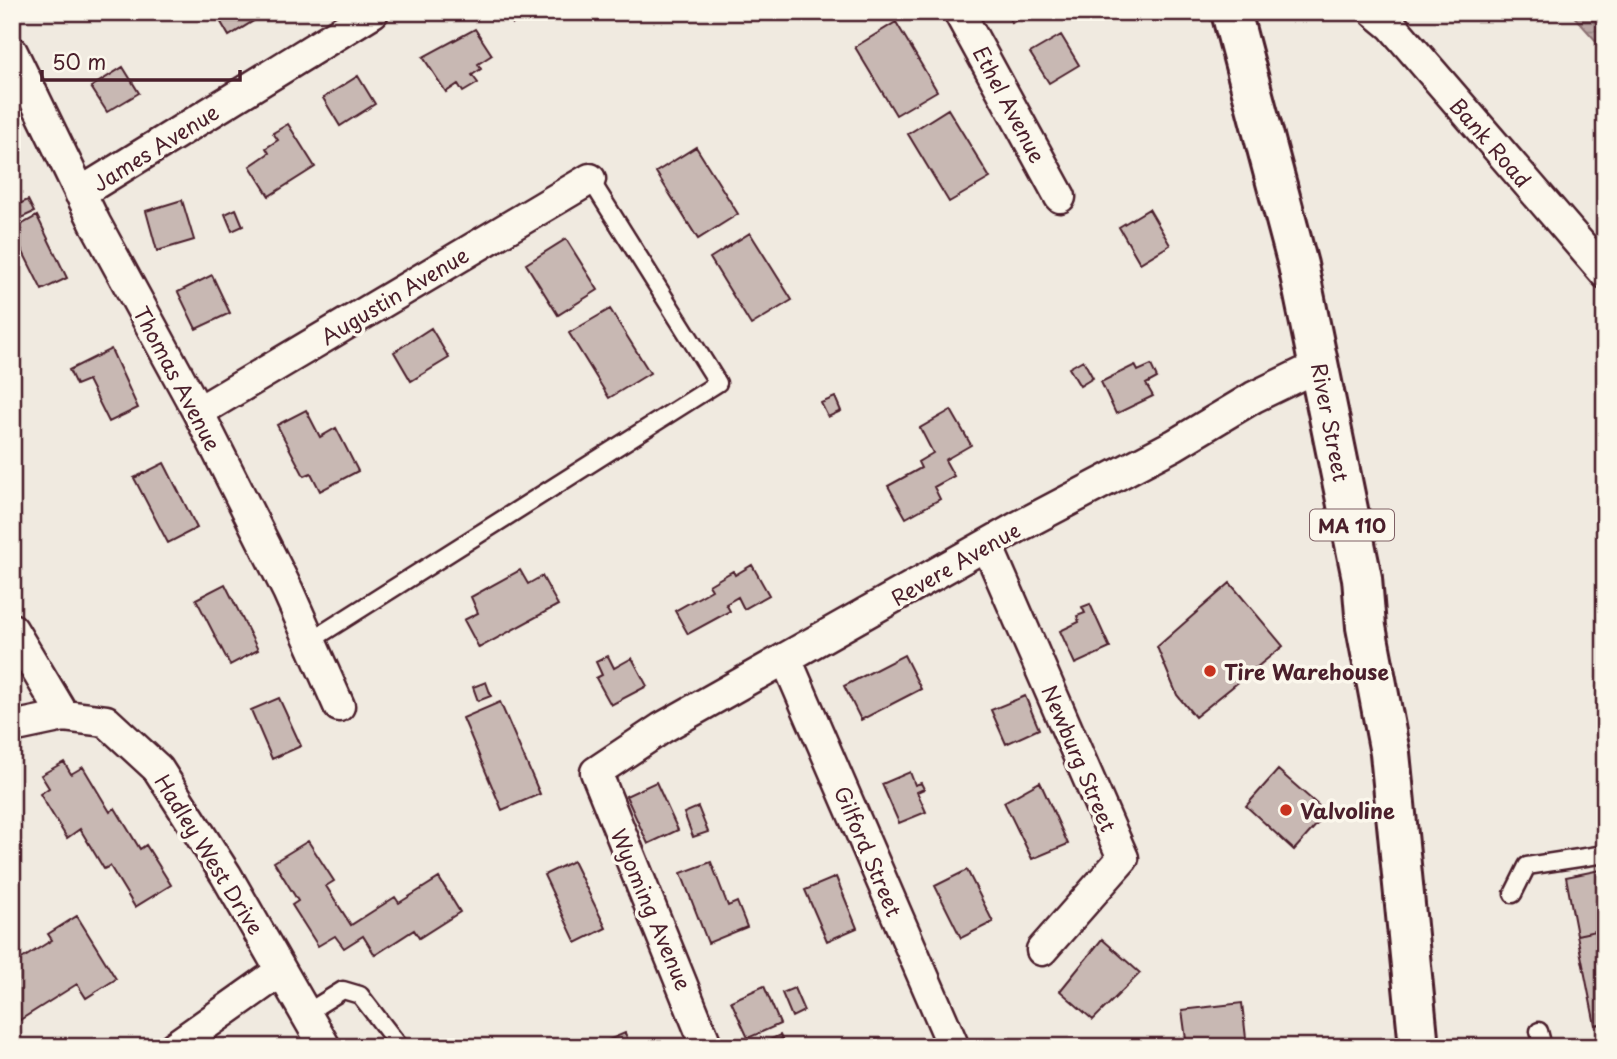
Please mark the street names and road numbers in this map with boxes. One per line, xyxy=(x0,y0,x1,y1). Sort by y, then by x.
street label: Ethel Avenue xyxy=(966,40,1054,168)
street label: Bank Road xyxy=(1443,90,1539,194)
street label: James Avenue xyxy=(86,95,224,199)
street label: Augustin Avenue xyxy=(314,238,474,352)
street label: Thomas Avenue xyxy=(126,300,230,456)
street label: River Street xyxy=(1304,360,1358,484)
road number: MA 110 xyxy=(1310,510,1394,540)
street label: Revere Avenue xyxy=(885,513,1025,613)
street label: Newburg Street xyxy=(1035,680,1125,836)
street label: Hadley West Drive xyxy=(148,767,272,941)
street label: Gilford Street xyxy=(827,781,911,921)
street label: Wyoming Avenue xyxy=(603,823,701,995)

